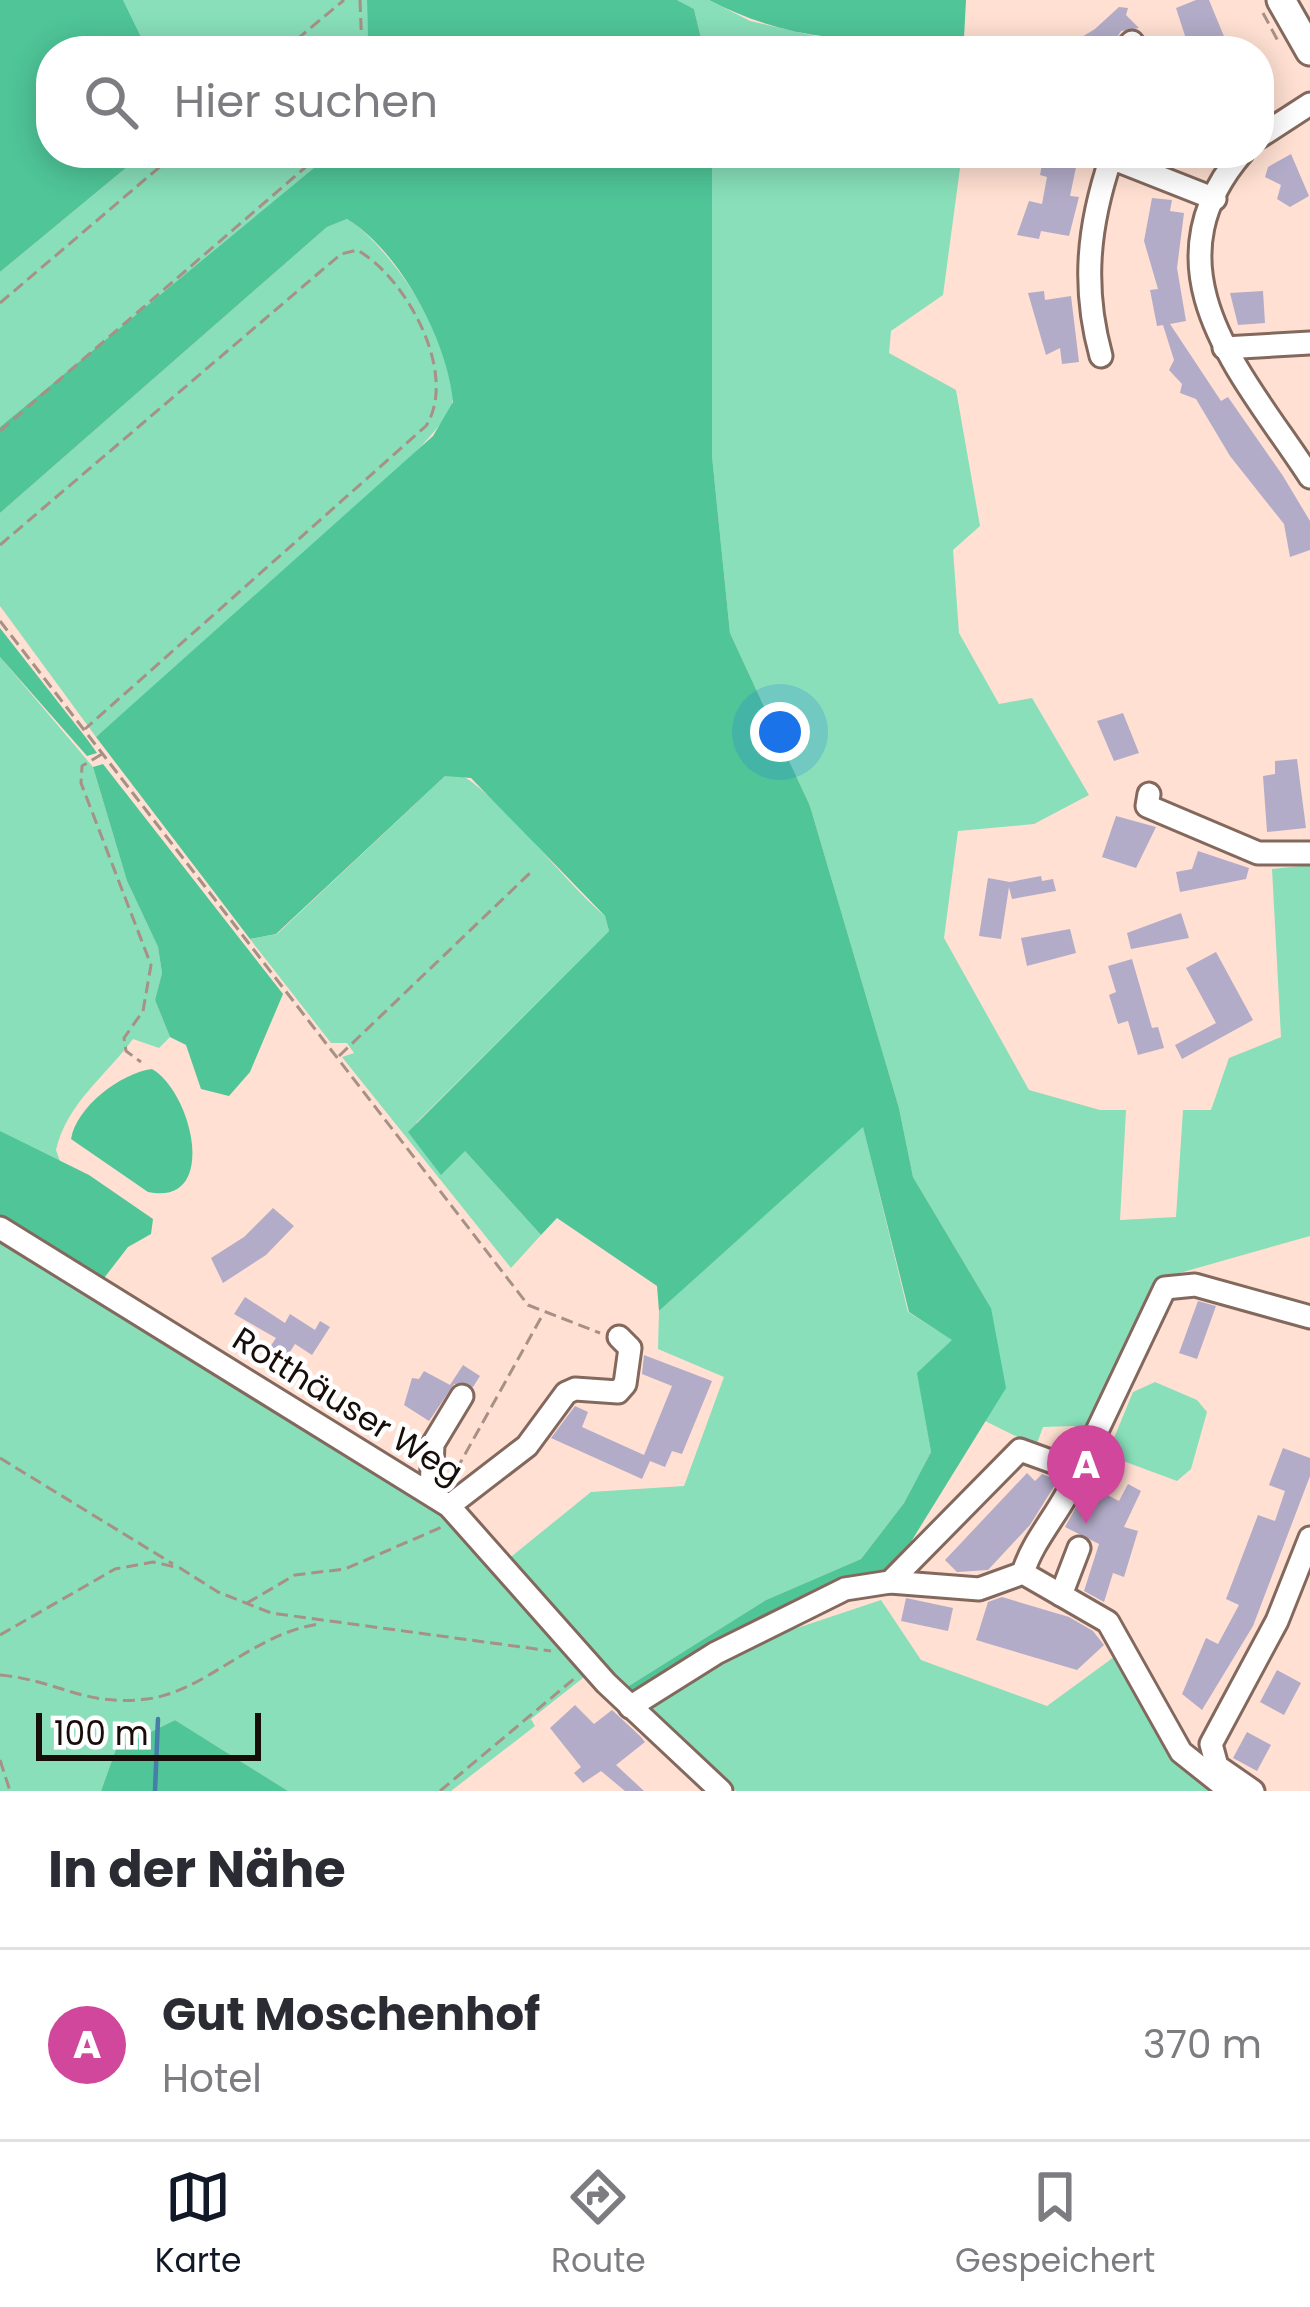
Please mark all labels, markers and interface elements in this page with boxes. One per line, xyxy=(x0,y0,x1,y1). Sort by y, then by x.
search box xyxy=(36,36,1274,168)
icon: search xyxy=(78,69,144,135)
text: Hier suchen xyxy=(174,70,438,133)
your location xyxy=(750,702,810,762)
street label: Rotthäuser Weg xyxy=(224,1316,472,1495)
pin: A xyxy=(1047,1425,1125,1524)
scale bar xyxy=(36,1707,261,1760)
text: 100 m xyxy=(54,1710,149,1757)
text: In der Nähe xyxy=(48,1833,346,1905)
text: Gut Moschenhof xyxy=(162,1983,540,2046)
text: A xyxy=(73,2017,101,2072)
text: 370 m xyxy=(1143,2017,1262,2072)
text: Hotel xyxy=(162,2051,262,2106)
tab: Karte xyxy=(155,2164,242,2286)
tab: Route xyxy=(551,2164,646,2286)
tab: Gespeichert xyxy=(955,2164,1155,2286)

